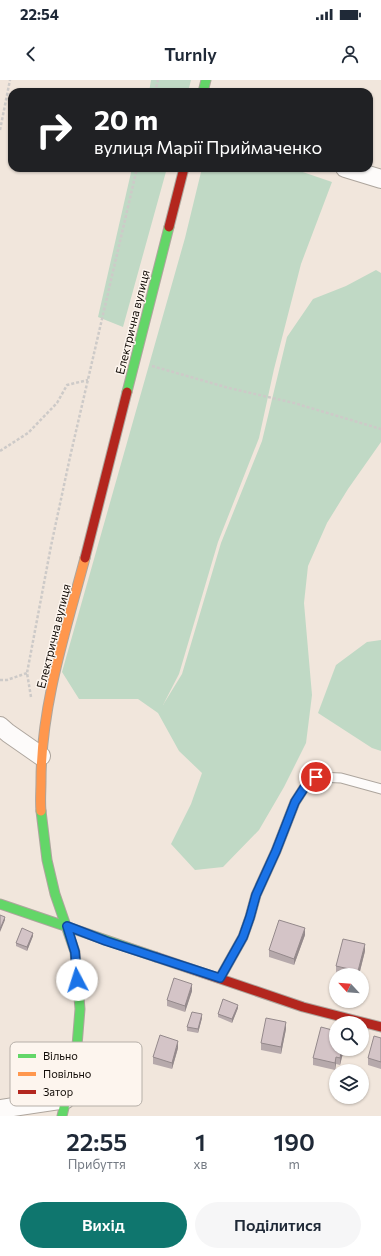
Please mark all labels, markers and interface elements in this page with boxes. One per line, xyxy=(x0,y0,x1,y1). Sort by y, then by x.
text: 22:54 xyxy=(20,5,59,23)
icon: back xyxy=(20,43,42,65)
text: Turnly xyxy=(164,43,217,65)
icon: person xyxy=(339,43,361,65)
text: 20 m xyxy=(94,102,158,136)
icon: right xyxy=(28,104,80,156)
text: вулиця Марії Приймаченко xyxy=(94,136,322,158)
street label: Електрична вулиця xyxy=(112,268,152,376)
street label: Електрична вулиця xyxy=(33,582,73,690)
pin xyxy=(299,760,333,794)
icon: arrive xyxy=(305,766,327,788)
position arrow xyxy=(56,959,98,1001)
north arrow xyxy=(329,968,369,1008)
map controls xyxy=(329,968,369,1104)
button: search xyxy=(329,1016,369,1056)
legend xyxy=(10,1042,142,1106)
text: Вільно xyxy=(43,1049,78,1062)
button: layers xyxy=(329,1064,369,1104)
text: Повільно xyxy=(43,1067,92,1080)
text: Затор xyxy=(43,1085,73,1098)
text: 22:55 xyxy=(66,1127,127,1156)
text: 1 xyxy=(195,1127,206,1156)
text: 190 xyxy=(274,1127,315,1156)
text: Прибуття xyxy=(68,1156,126,1172)
text: хв xyxy=(193,1156,207,1172)
text: m xyxy=(288,1156,300,1172)
button: Вихід xyxy=(20,1202,187,1248)
button: Поділитися xyxy=(195,1202,361,1248)

